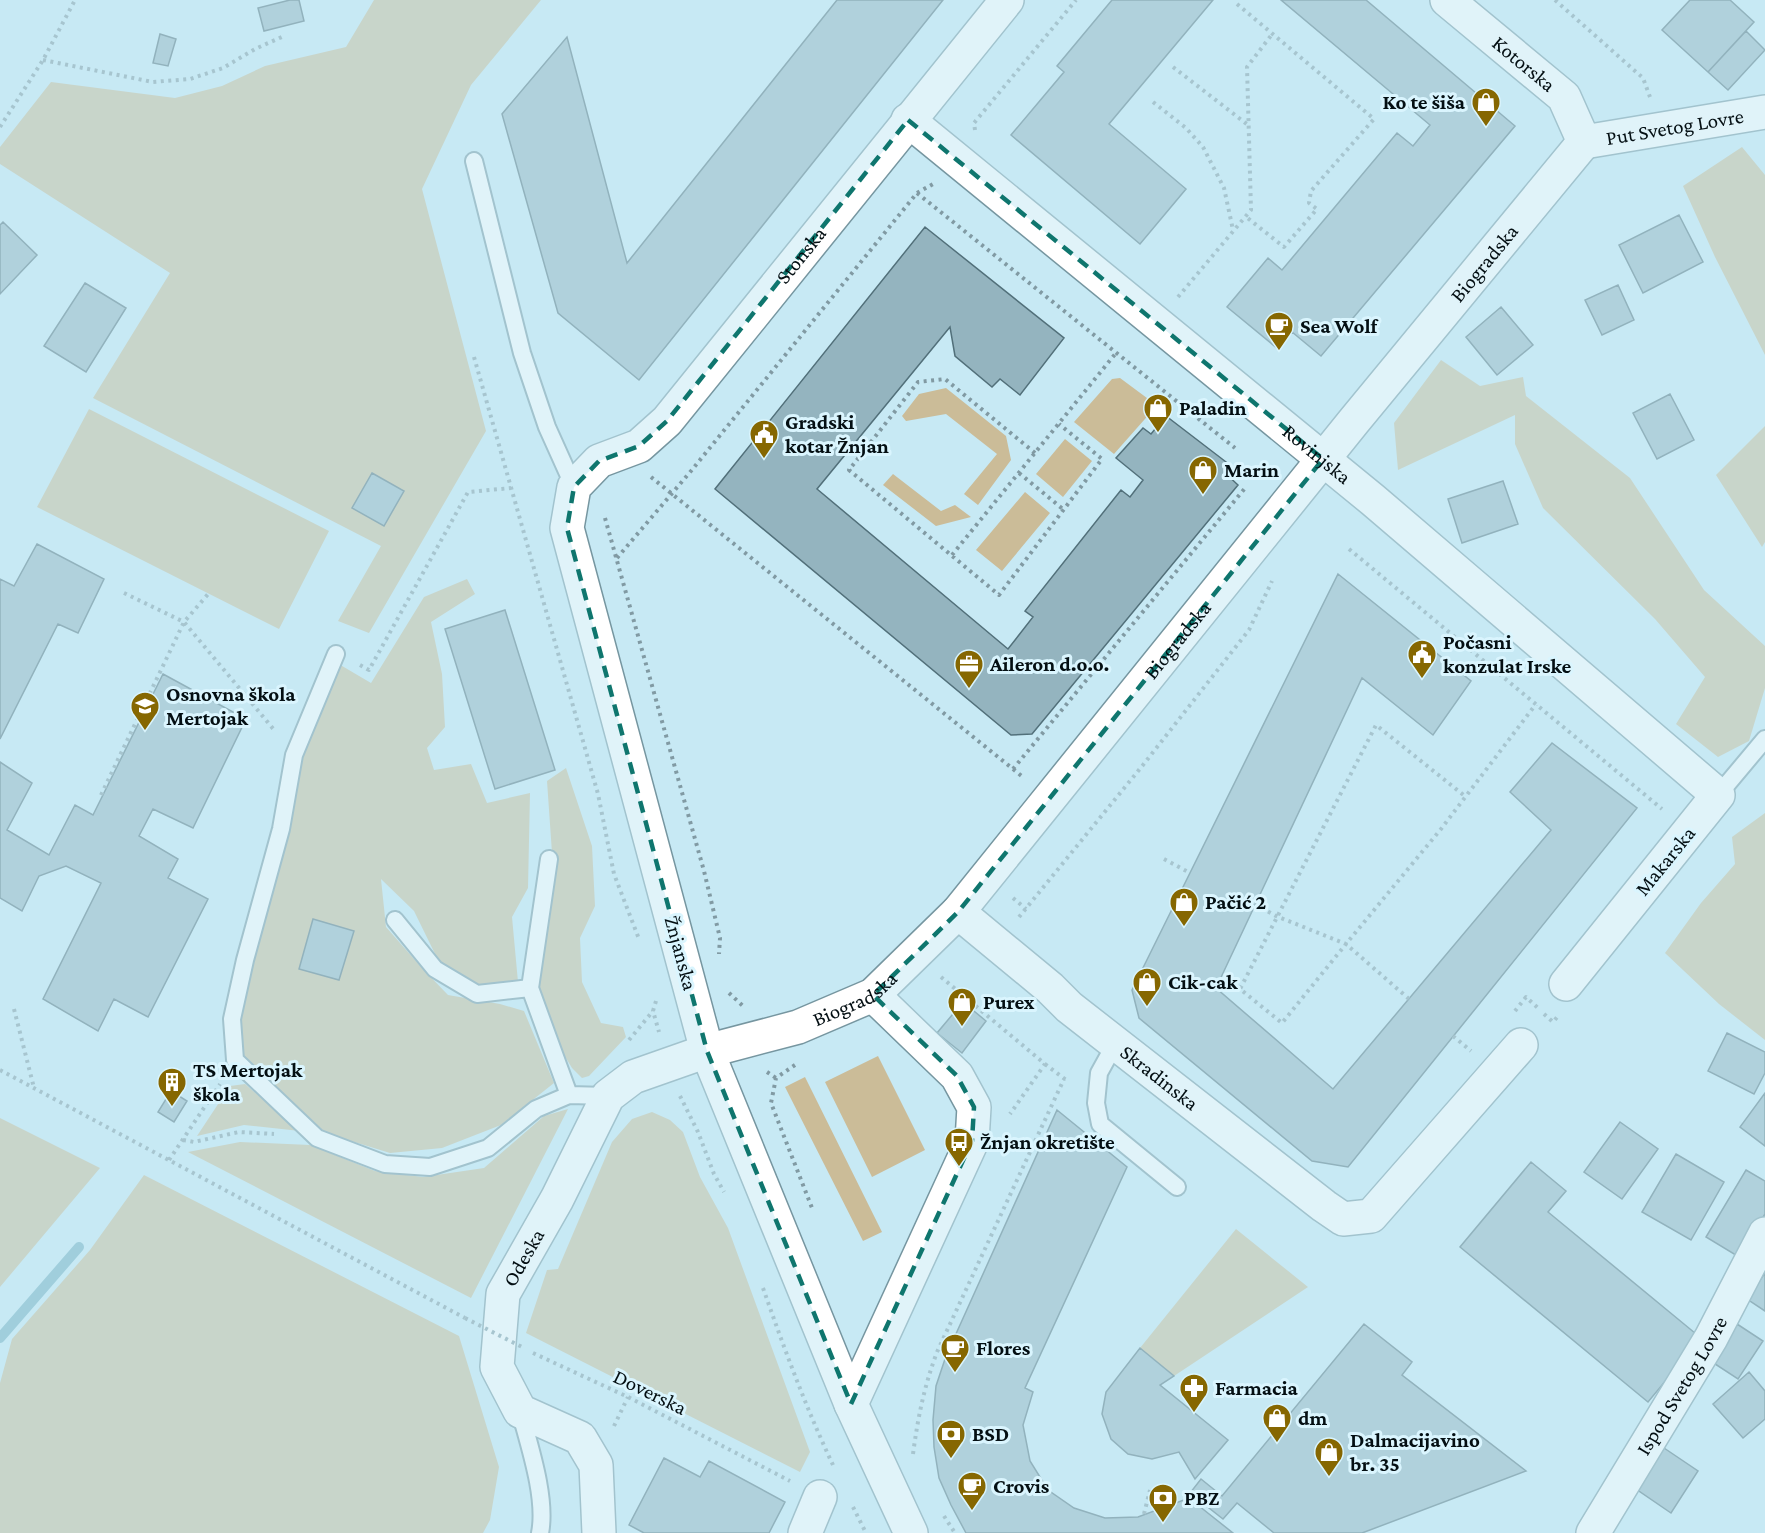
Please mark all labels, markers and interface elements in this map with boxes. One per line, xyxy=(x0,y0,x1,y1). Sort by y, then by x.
street label: Kotorska xyxy=(1488,31,1561,97)
shop icon: Ko te šiša xyxy=(1470,86,1502,128)
place label: Ko te šiša xyxy=(1382,90,1466,114)
street label: Put Svetog Lovre xyxy=(1604,104,1745,150)
street label: Biogradska xyxy=(1445,219,1523,307)
street label: Stonska xyxy=(771,222,831,288)
cafe icon: Sea Wolf xyxy=(1263,310,1295,352)
place label: Sea Wolf xyxy=(1300,314,1379,338)
shop icon: Paladin xyxy=(1142,392,1174,434)
place label: Paladin xyxy=(1179,396,1247,420)
place label: Gradski kotar Žnjan xyxy=(785,410,889,458)
public building icon: Gradski kotar Žnjan xyxy=(748,418,780,460)
street label: Rovinjska xyxy=(1278,419,1356,489)
shop icon: Marin xyxy=(1187,454,1219,496)
place label: Marin xyxy=(1224,458,1279,482)
street label: Biogradska xyxy=(1139,596,1216,684)
place label: Počasni konzulat Irske xyxy=(1443,630,1572,678)
public building icon: Počasni konzulat Irske xyxy=(1406,638,1438,680)
office icon: Aileron d.o.o. xyxy=(953,648,985,690)
place label: Aileron d.o.o. xyxy=(989,652,1109,676)
place label: Osnovna škola Mertojak xyxy=(166,682,296,730)
school or university icon: Osnovna škola Mertojak xyxy=(129,690,161,732)
street label: Makarska xyxy=(1630,821,1700,900)
shop icon: Pačić 2 xyxy=(1168,886,1200,928)
place label: Pačić 2 xyxy=(1205,890,1267,914)
street label: Žnjanska xyxy=(660,913,703,993)
street label: Biogradska xyxy=(809,966,902,1031)
shop icon: Cik-cak xyxy=(1131,966,1163,1008)
place label: Cik-cak xyxy=(1168,970,1238,994)
shop icon: Purex xyxy=(946,986,978,1028)
place label: Purex xyxy=(983,990,1035,1014)
street label: Skradinska xyxy=(1116,1040,1204,1116)
place label: TS Mertojak škola xyxy=(193,1058,303,1106)
building icon: TS Mertojak škola xyxy=(156,1066,188,1108)
bus stop icon: Žnjan okretište xyxy=(943,1126,975,1168)
place label: Žnjan okretište xyxy=(980,1130,1115,1154)
street label: Odeska xyxy=(498,1224,550,1291)
street label: Ispod Svetog Lovre xyxy=(1631,1312,1732,1459)
cafe icon: Flores xyxy=(939,1332,971,1374)
place label: Flores xyxy=(976,1336,1031,1360)
street label: Doverska xyxy=(610,1364,691,1420)
pharmacy icon: Farmacia xyxy=(1178,1372,1210,1414)
place label: Farmacia xyxy=(1215,1376,1299,1400)
shop icon: dm xyxy=(1261,1402,1293,1444)
place label: dm xyxy=(1298,1406,1327,1430)
bank icon: BSD xyxy=(935,1418,967,1460)
place label: BSD xyxy=(972,1422,1009,1446)
place label: Dalmacijavino br. 35 xyxy=(1349,1428,1480,1476)
shop icon: Dalmacijavino br. 35 xyxy=(1313,1436,1345,1478)
cafe icon: Crovis xyxy=(956,1470,988,1512)
place label: Crovis xyxy=(993,1474,1050,1498)
bank icon: PBZ xyxy=(1147,1482,1179,1524)
place label: PBZ xyxy=(1184,1486,1219,1510)

